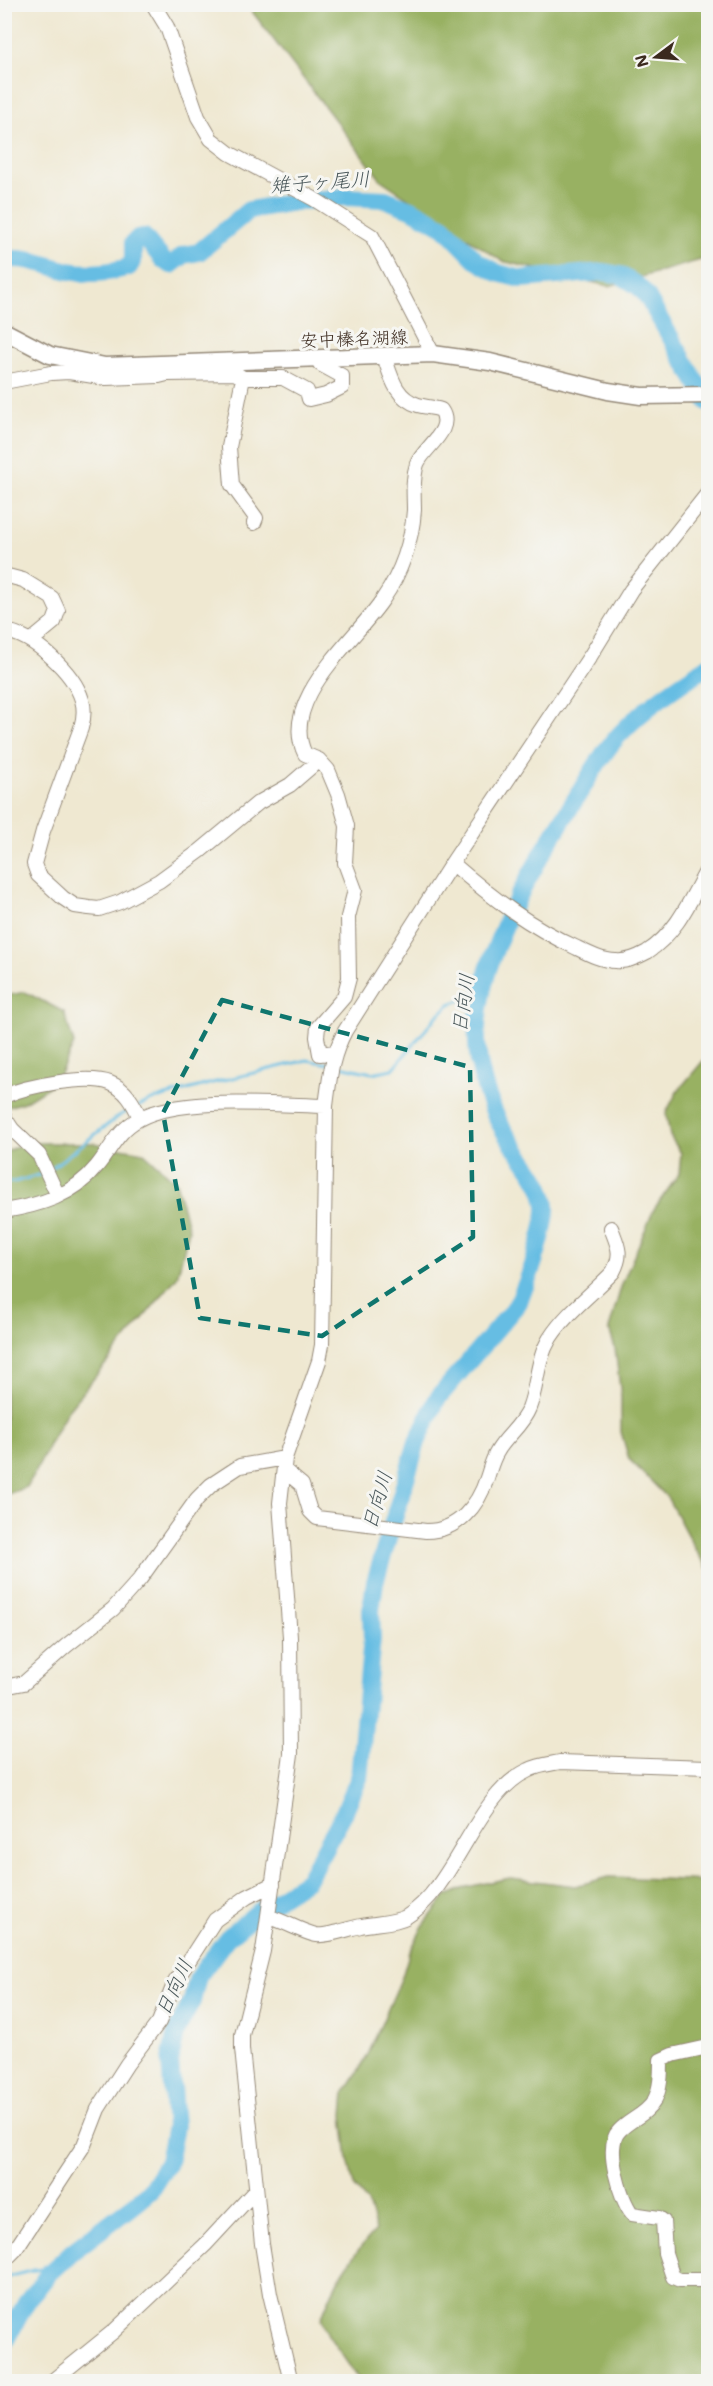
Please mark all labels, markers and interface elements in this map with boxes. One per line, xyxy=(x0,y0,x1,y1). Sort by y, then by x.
north arrow xyxy=(626,27,686,87)
text: N xyxy=(629,53,653,70)
water label: 雉子ヶ尾川 xyxy=(269,165,371,197)
street label: 安中榛名湖線 xyxy=(300,324,408,352)
water label: 日向川 xyxy=(445,971,479,1035)
water label: 日向川 xyxy=(355,1468,397,1532)
water label: 日向川 xyxy=(149,1954,197,2020)

